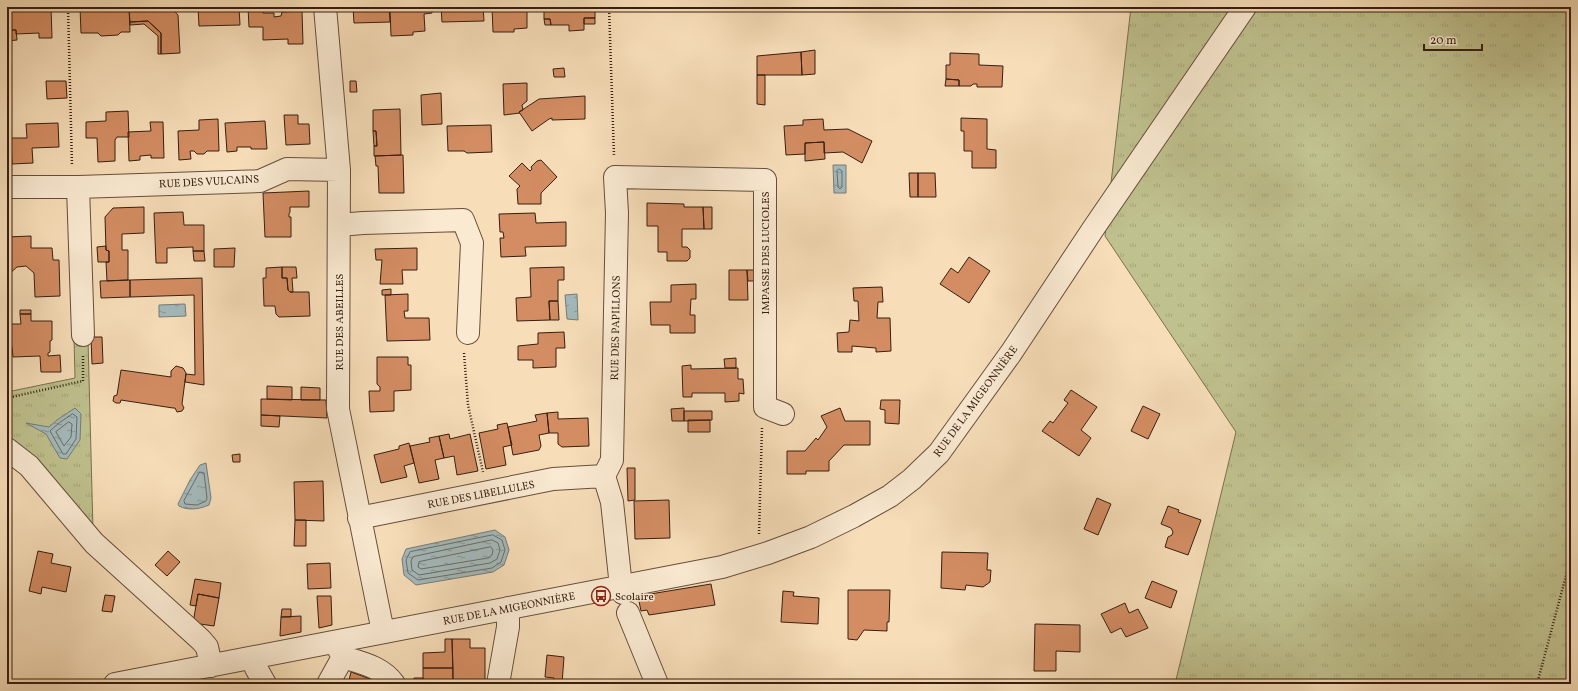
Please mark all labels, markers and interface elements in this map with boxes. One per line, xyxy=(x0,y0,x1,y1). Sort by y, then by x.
scale bar xyxy=(1424,26,1482,52)
text: 20 m xyxy=(1430,33,1457,49)
street label: RUE DES VULCAINS xyxy=(159,172,260,193)
street label: IMPASSE DES LUCIOLES xyxy=(759,191,774,315)
street label: RUE DES ABEILLES xyxy=(333,274,348,370)
street label: RUE DES PAPILLONS xyxy=(608,275,625,381)
street label: RUE DE LA MIGEONNIÈRE xyxy=(931,343,1022,461)
street label: RUE DES LIBELLULES xyxy=(426,478,536,513)
bus stop icon: Scolaire xyxy=(590,585,612,607)
street label: RUE DE LA MIGEONNIÈRE xyxy=(442,589,577,630)
place label: Scolaire xyxy=(615,590,654,605)

